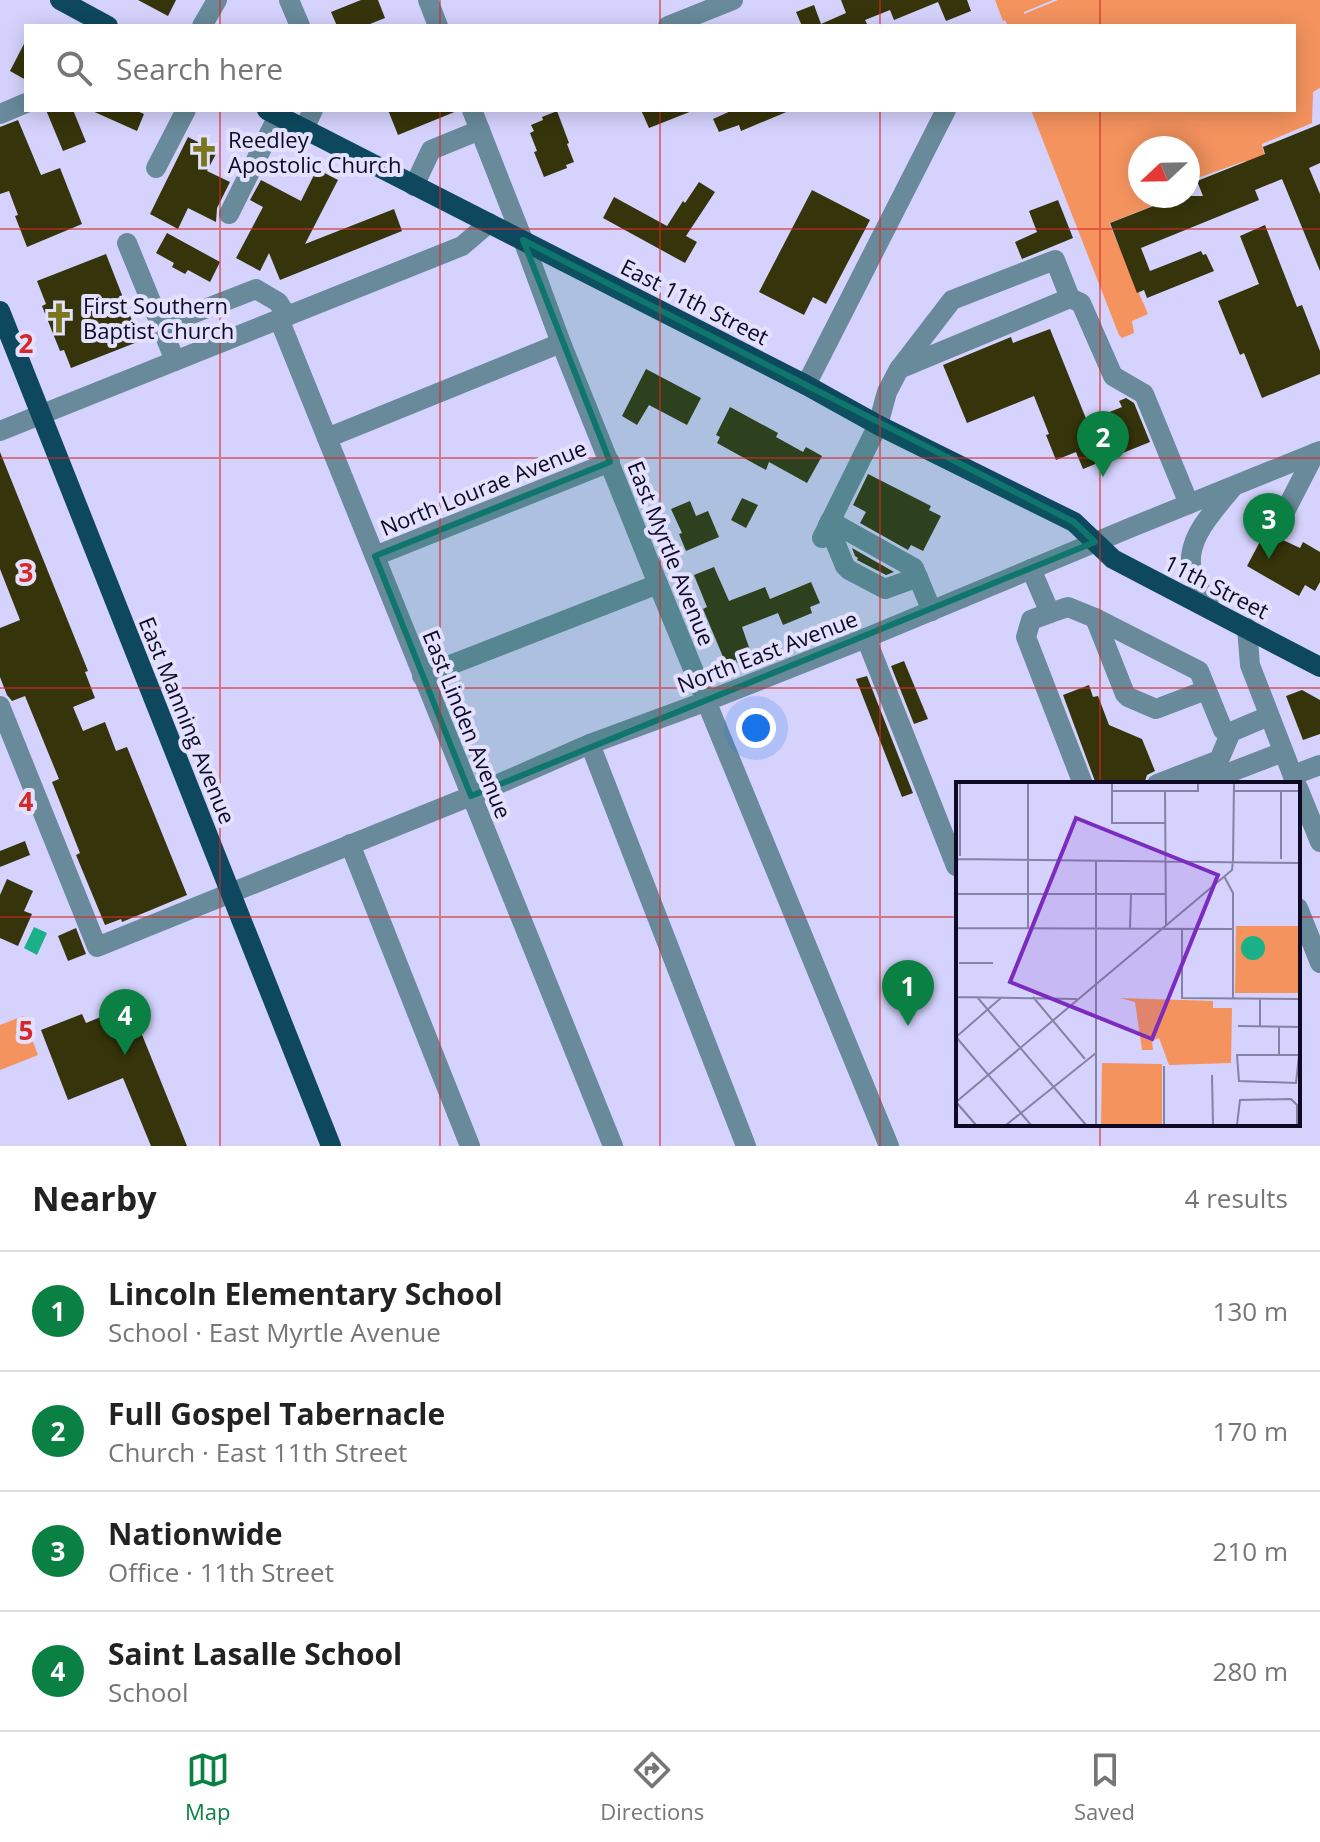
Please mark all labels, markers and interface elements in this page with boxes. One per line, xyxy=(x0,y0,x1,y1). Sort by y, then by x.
search box xyxy=(24,24,1296,112)
icon: search xyxy=(52,46,96,90)
text: Search here xyxy=(116,48,283,89)
place label: Reedley Apostolic Church xyxy=(228,124,401,179)
church icon: Reedley Apostolic Church xyxy=(187,135,221,169)
north arrow xyxy=(1128,136,1200,208)
street label: East 11th Street xyxy=(616,251,774,351)
place label: First Southern Baptist Church xyxy=(83,290,234,345)
church icon: First Southern Baptist Church xyxy=(42,301,76,335)
text: 2 xyxy=(19,325,34,361)
pin: 2 xyxy=(1077,411,1129,477)
street label: North Lourae Avenue xyxy=(375,432,591,542)
street label: East Myrtle Avenue xyxy=(621,456,723,650)
pin: 3 xyxy=(1243,493,1295,559)
street label: 11th Street xyxy=(1160,547,1275,625)
text: 3 xyxy=(19,554,33,590)
street label: North East Avenue xyxy=(673,603,861,699)
street label: East Manning Avenue xyxy=(133,612,243,828)
street label: East Linden Avenue xyxy=(417,625,519,823)
your location xyxy=(736,708,776,748)
inset map xyxy=(956,782,1300,1126)
text: 4 xyxy=(19,783,34,819)
pin: 1 xyxy=(882,960,934,1026)
pin: 4 xyxy=(99,989,151,1055)
text: 5 xyxy=(19,1012,33,1048)
text: Nearby xyxy=(32,1175,157,1221)
text: 4 results xyxy=(1185,1180,1288,1216)
text: Lincoln Elementary School xyxy=(108,1273,503,1314)
text: 1 xyxy=(51,1293,65,1329)
text: 130 m xyxy=(1213,1293,1288,1329)
text: School · East Myrtle Avenue xyxy=(108,1314,441,1350)
text: Full Gospel Tabernacle xyxy=(108,1393,445,1434)
text: 2 xyxy=(51,1413,65,1449)
text: 170 m xyxy=(1213,1413,1288,1449)
text: Church · East 11th Street xyxy=(108,1434,407,1470)
text: Nationwide xyxy=(108,1513,283,1554)
text: 3 xyxy=(51,1533,65,1569)
text: 210 m xyxy=(1213,1533,1288,1569)
text: Office · 11th Street xyxy=(108,1554,334,1590)
text: Saint Lasalle School xyxy=(108,1633,402,1674)
text: 4 xyxy=(51,1653,65,1689)
text: 280 m xyxy=(1213,1653,1288,1689)
text: School xyxy=(108,1674,189,1710)
tab: Map xyxy=(185,1748,230,1826)
tab: Directions xyxy=(600,1748,704,1826)
tab: Saved xyxy=(1074,1748,1135,1826)

